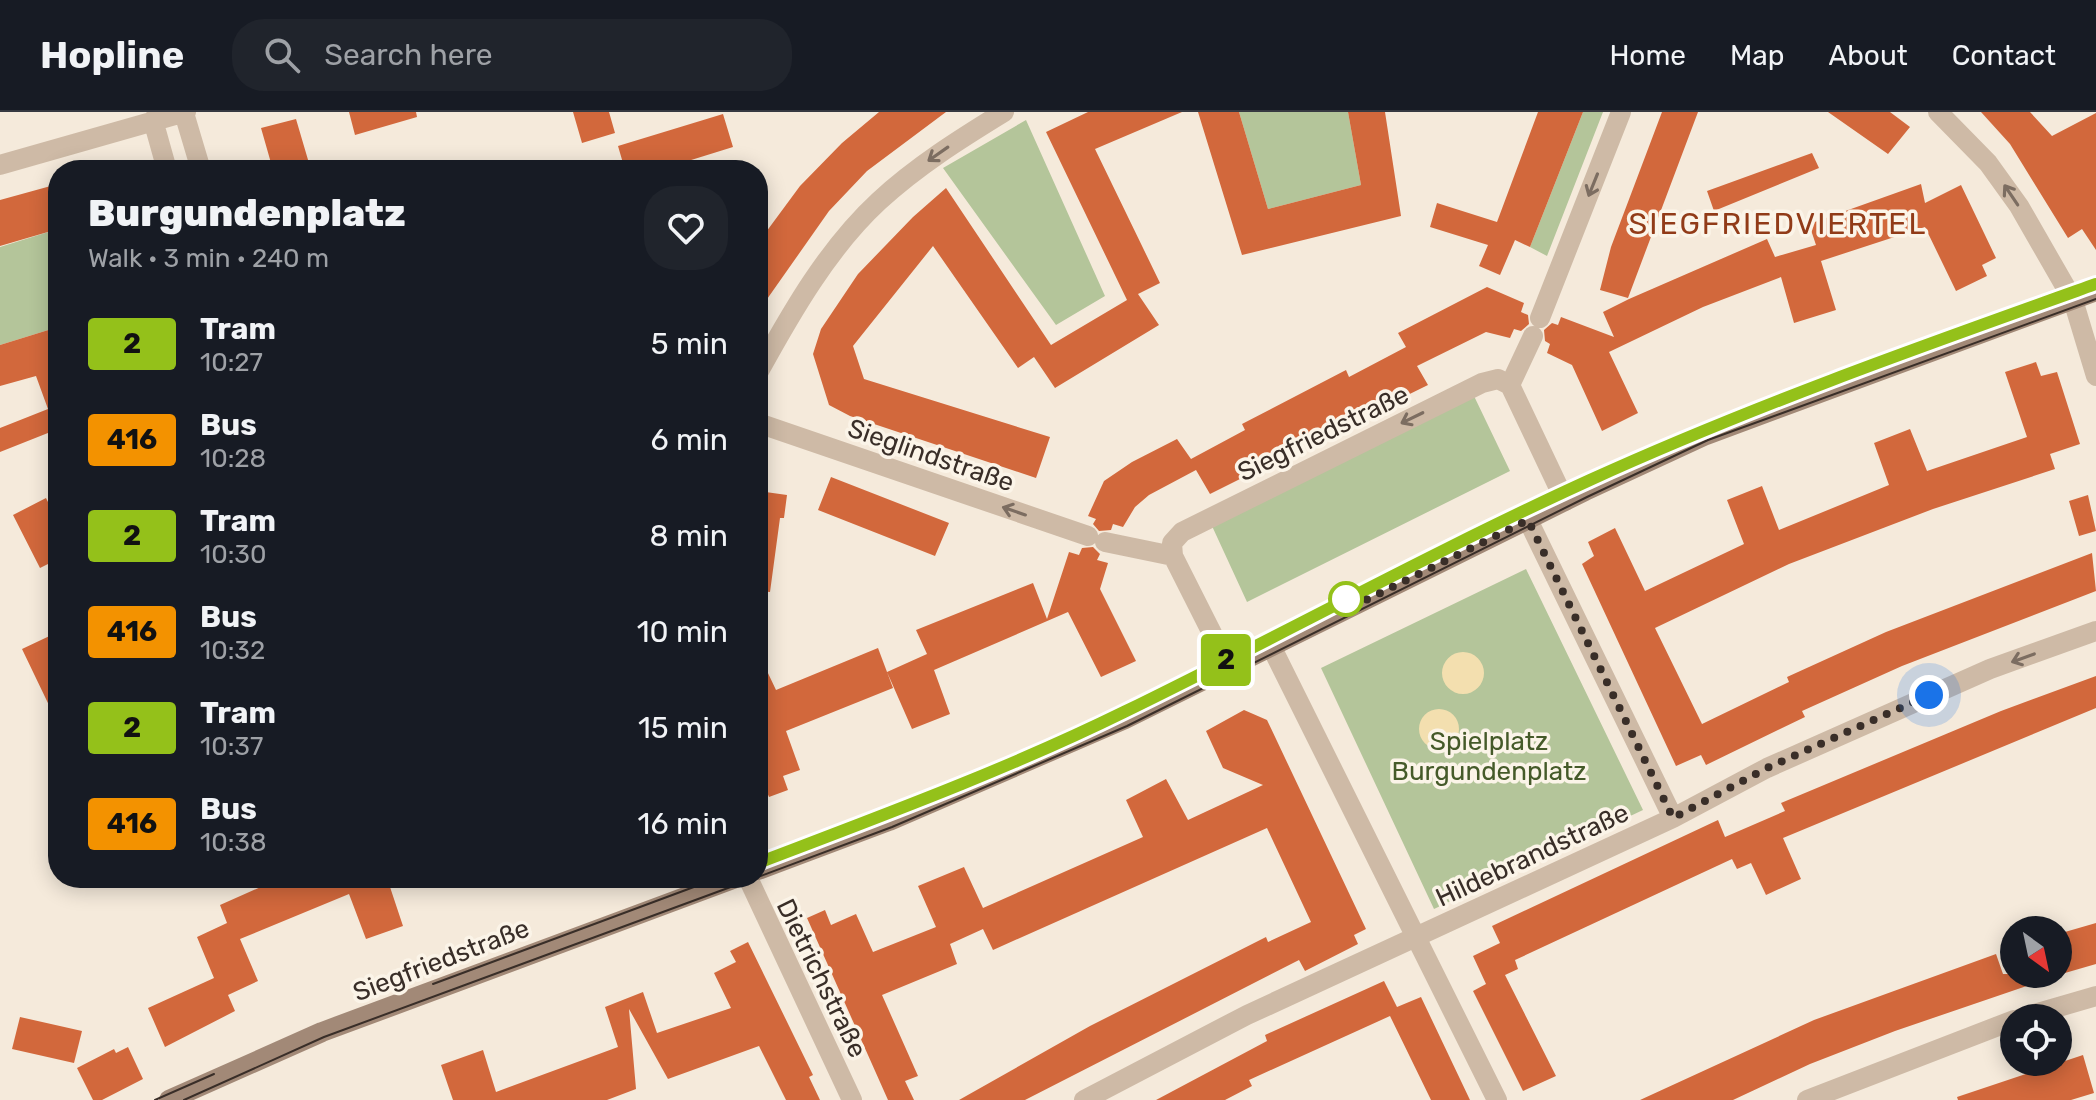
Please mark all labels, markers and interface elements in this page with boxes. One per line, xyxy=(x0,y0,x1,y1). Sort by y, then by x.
search box xyxy=(232,19,792,91)
text: Hopline xyxy=(40,32,184,78)
icon: search xyxy=(260,33,304,77)
text: Search here xyxy=(324,37,493,73)
text: Home xyxy=(1609,39,1686,72)
text: Map xyxy=(1730,39,1784,72)
text: About xyxy=(1828,39,1908,72)
text: Contact xyxy=(1952,39,2056,72)
one-way arrow xyxy=(928,146,950,162)
one-way arrow xyxy=(1584,172,1599,197)
one-way arrow xyxy=(2003,185,2020,207)
button: heart xyxy=(644,186,728,270)
text: Burgundenplatz xyxy=(88,190,406,236)
district label: SIEGFRIEDVIERTEL xyxy=(1629,206,1927,242)
text: Walk · 3 min · 240 m xyxy=(88,243,329,274)
text: Tram xyxy=(200,311,276,347)
text: 5 min xyxy=(651,326,728,362)
text: 2 xyxy=(123,327,141,360)
text: 10:27 xyxy=(200,347,263,378)
street label: Siegfriedstraße xyxy=(1233,379,1414,488)
text: Bus xyxy=(200,407,257,443)
one-way arrow xyxy=(1401,411,1425,426)
street label: Sieglindstraße xyxy=(844,413,1018,498)
text: 6 min xyxy=(650,422,728,458)
text: 416 xyxy=(107,423,157,456)
text: 10:28 xyxy=(200,443,266,474)
text: Tram xyxy=(200,503,276,539)
one-way arrow xyxy=(1002,503,1027,517)
text: 8 min xyxy=(649,518,728,554)
text: 2 xyxy=(123,519,141,552)
text: 10:30 xyxy=(200,539,266,570)
unlabelled marker xyxy=(1329,582,1363,616)
text: Bus xyxy=(200,599,257,635)
text: 10 min xyxy=(637,614,728,650)
text: 416 xyxy=(107,615,157,648)
line badge: 2 xyxy=(1200,634,1252,686)
text: 10:32 xyxy=(200,635,265,666)
text: 2 xyxy=(1217,643,1235,676)
one-way arrow xyxy=(2010,651,2035,666)
your location xyxy=(1909,675,1949,715)
text: Tram xyxy=(200,695,276,731)
text: 15 min xyxy=(638,710,728,746)
text: 2 xyxy=(123,711,141,744)
park label: Spielplatz Burgundenplatz xyxy=(1392,726,1586,787)
text: 10:37 xyxy=(200,731,263,762)
text: Bus xyxy=(200,791,257,827)
street label: Hildebrandstraße xyxy=(1431,797,1634,914)
text: 16 min xyxy=(638,806,728,842)
text: 416 xyxy=(107,807,157,840)
text: 10:38 xyxy=(200,827,266,858)
street label: Dietrichstraße xyxy=(770,894,873,1063)
street label: Siegfriedstraße xyxy=(349,913,534,1008)
north arrow xyxy=(2000,916,2072,988)
map controls xyxy=(2000,916,2072,1076)
button: locate xyxy=(2000,1004,2072,1076)

